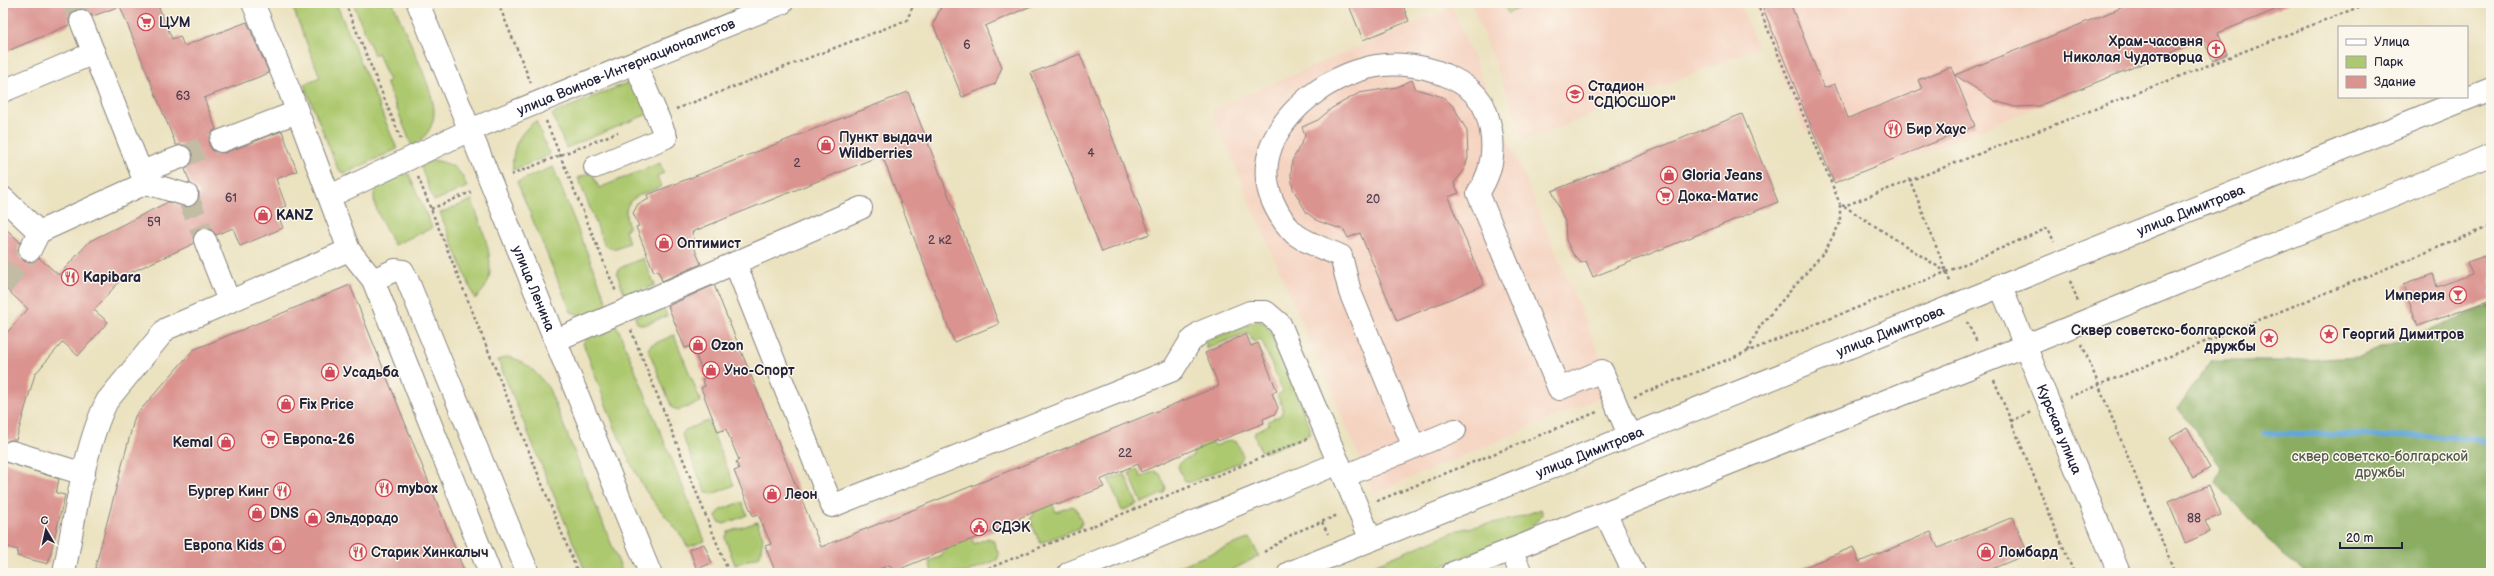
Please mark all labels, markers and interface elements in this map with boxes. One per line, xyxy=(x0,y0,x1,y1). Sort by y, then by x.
supermarket icon: ЦУМ xyxy=(136,12,156,32)
place label: ЦУМ xyxy=(159,14,191,31)
street label: улица Воинов-Интернационалистов xyxy=(514,15,738,119)
legend xyxy=(2338,26,2468,98)
place label: Храм-часовня Николая Чудотворца xyxy=(2063,33,2204,66)
text: Улица xyxy=(2374,35,2410,50)
house number: 6 xyxy=(963,38,971,53)
church icon: Храм-часовня Николая Чудотворца xyxy=(2206,39,2226,59)
text: Парк xyxy=(2374,55,2404,70)
text: Здание xyxy=(2374,75,2416,90)
place label: Стадион "СДЮСШОР" xyxy=(1588,78,1676,111)
school or university icon: Стадион "СДЮСШОР" xyxy=(1565,84,1585,104)
house number: 63 xyxy=(176,89,190,104)
restaurant icon: Бир Хаус xyxy=(1883,119,1903,139)
place label: Бир Хаус xyxy=(1906,121,1966,138)
place label: Пункт выдачи Wildberries xyxy=(839,129,932,162)
shop icon: Пункт выдачи Wildberries xyxy=(816,135,836,155)
house number: 4 xyxy=(1087,146,1095,161)
house number: 2 xyxy=(793,156,801,171)
shop icon: Gloria Jeans xyxy=(1659,165,1679,185)
place label: Gloria Jeans xyxy=(1682,167,1762,184)
street label: улица Димитрова xyxy=(2134,181,2248,240)
supermarket icon: Дока-Матис xyxy=(1655,186,1675,206)
place label: Дока-Матис xyxy=(1678,188,1758,205)
house number: 61 xyxy=(225,191,237,206)
house number: 20 xyxy=(1366,192,1380,207)
shop icon: KANZ xyxy=(253,205,273,225)
place label: KANZ xyxy=(276,207,314,224)
house number: 59 xyxy=(147,215,161,230)
shop icon: Оптимист xyxy=(654,233,674,253)
house number: 2 к2 xyxy=(928,233,952,248)
place label: Оптимист xyxy=(677,235,741,252)
street label: улица Ленина xyxy=(509,243,559,335)
restaurant icon: Kapibara xyxy=(60,267,80,287)
place label: Kapibara xyxy=(83,269,141,286)
bar icon: Империя xyxy=(2448,285,2468,305)
place label: Империя xyxy=(2385,287,2445,304)
street label: улица Димитрова xyxy=(1834,302,1947,361)
place label: Сквер советско-болгарской дружбы xyxy=(2071,322,2256,355)
place icon: Георгий Димитров xyxy=(2319,324,2339,344)
place label: Георгий Димитров xyxy=(2342,326,2465,343)
place icon: Сквер советско-болгарской дружбы xyxy=(2259,328,2279,348)
shop icon: Ozon xyxy=(688,335,708,355)
place label: Ozon xyxy=(711,337,744,354)
shop icon: Уно-Спорт xyxy=(701,360,721,380)
shop icon: Усадьба xyxy=(320,362,340,382)
place label: Уно-Спорт xyxy=(724,362,795,379)
place label: Усадьба xyxy=(343,364,400,381)
street label: Курская улица xyxy=(2033,382,2086,478)
shop icon: Fix Price xyxy=(276,394,296,414)
place label: Fix Price xyxy=(299,396,354,413)
street label: улица Димитрова xyxy=(1533,423,1647,482)
supermarket icon: Европа-26 xyxy=(260,429,280,449)
place label: Европа-26 xyxy=(283,431,355,448)
shop icon: Kemal xyxy=(216,432,236,452)
place label: Kemal xyxy=(173,434,213,451)
house number: 22 xyxy=(1118,446,1132,461)
park label: сквер советско-болгарской дружбы xyxy=(2292,448,2468,481)
restaurant icon: mybox xyxy=(374,478,394,498)
place label: mybox xyxy=(397,480,438,497)
restaurant icon: Бургер Кинг xyxy=(272,481,292,501)
place label: Бургер Кинг xyxy=(188,483,269,500)
shop icon: Леон xyxy=(762,484,782,504)
place label: Леон xyxy=(784,486,818,503)
shop icon: DNS xyxy=(247,503,267,523)
place label: DNS xyxy=(270,505,299,522)
shop icon: Эльдорадо xyxy=(303,508,323,528)
north arrow xyxy=(26,510,66,550)
place label: Эльдорадо xyxy=(326,510,399,527)
house number: 88 xyxy=(2187,511,2201,526)
text: С xyxy=(40,514,50,528)
public building icon: СДЭК xyxy=(969,517,989,537)
place label: СДЭК xyxy=(992,519,1031,536)
scale bar xyxy=(2340,524,2402,550)
text: 20 m xyxy=(2346,531,2373,546)
shop icon: Европа Kids xyxy=(267,535,287,555)
place label: Европа Kids xyxy=(183,537,264,554)
restaurant icon: Старик Хинкалыч xyxy=(348,542,368,562)
shop icon: Ломбард xyxy=(1976,542,1996,562)
place label: Старик Хинкалыч xyxy=(371,544,489,561)
place label: Ломбард xyxy=(1998,544,2058,561)

